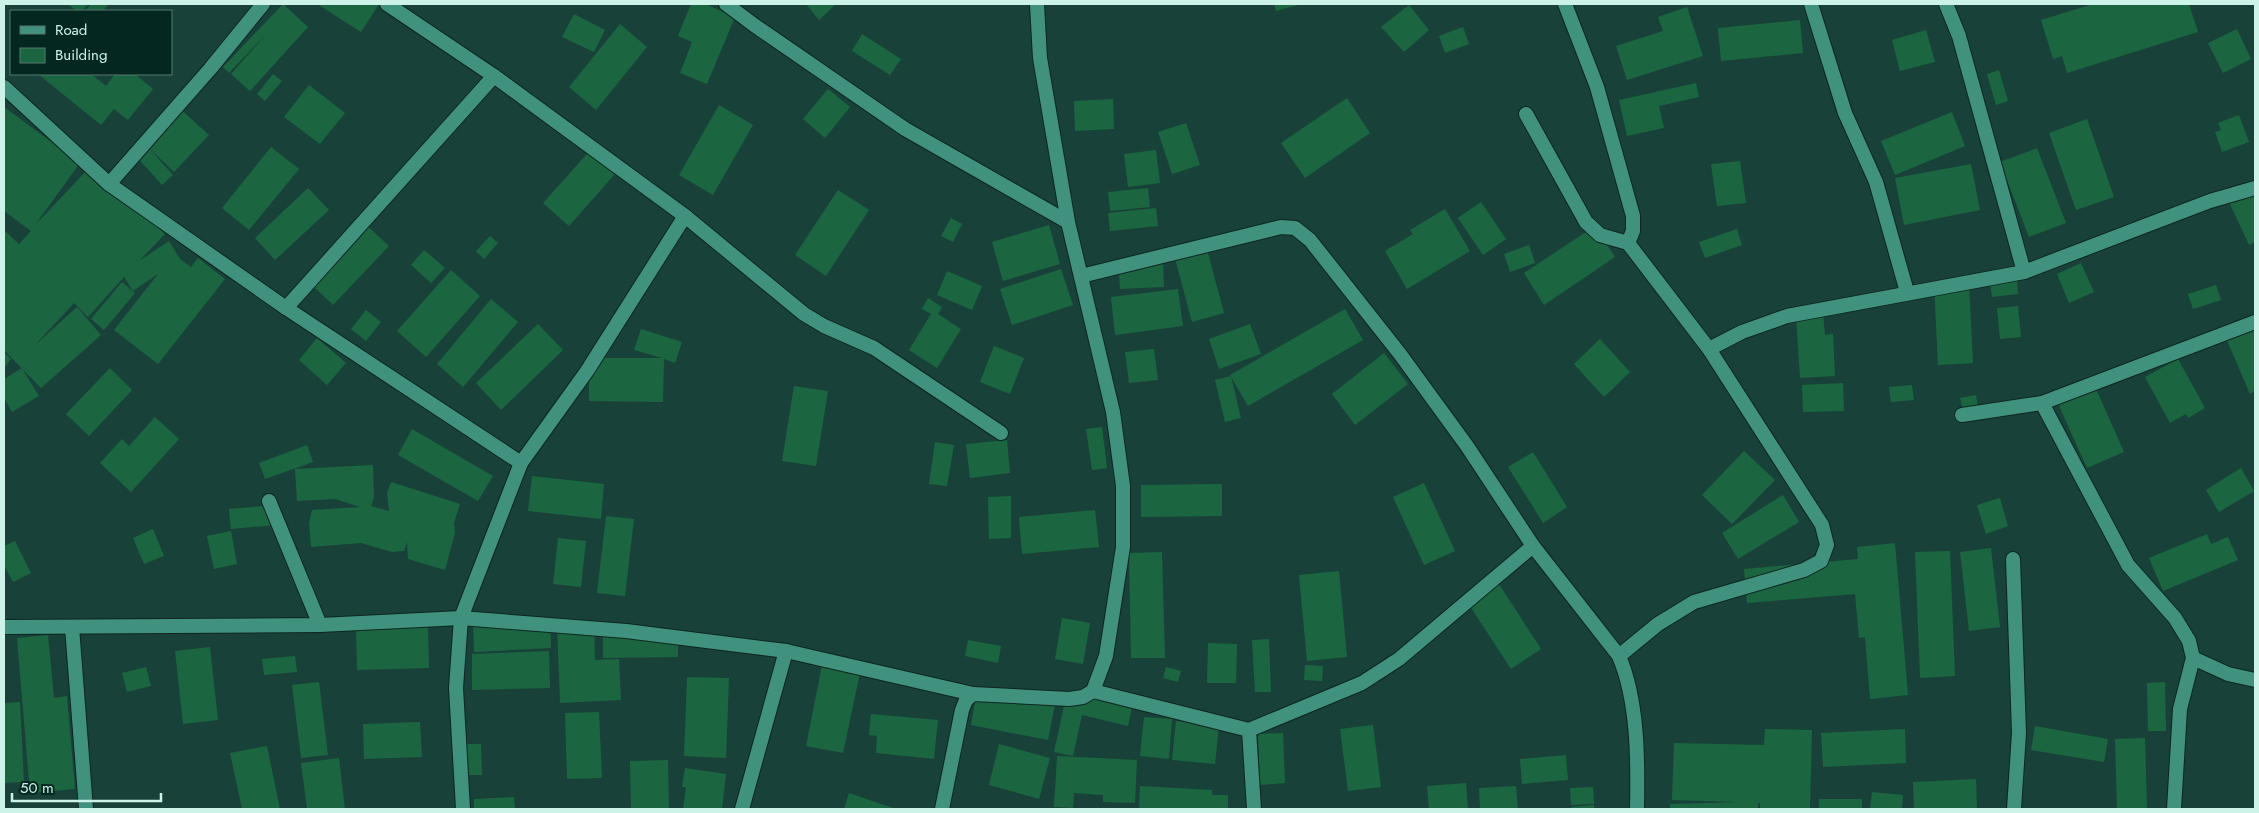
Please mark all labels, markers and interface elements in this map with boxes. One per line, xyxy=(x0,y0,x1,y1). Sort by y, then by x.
legend xyxy=(10,10,172,75)
text: Road xyxy=(55,19,87,41)
text: Building xyxy=(55,44,107,66)
scale bar xyxy=(12,770,161,802)
text: 50 m xyxy=(20,777,54,799)

